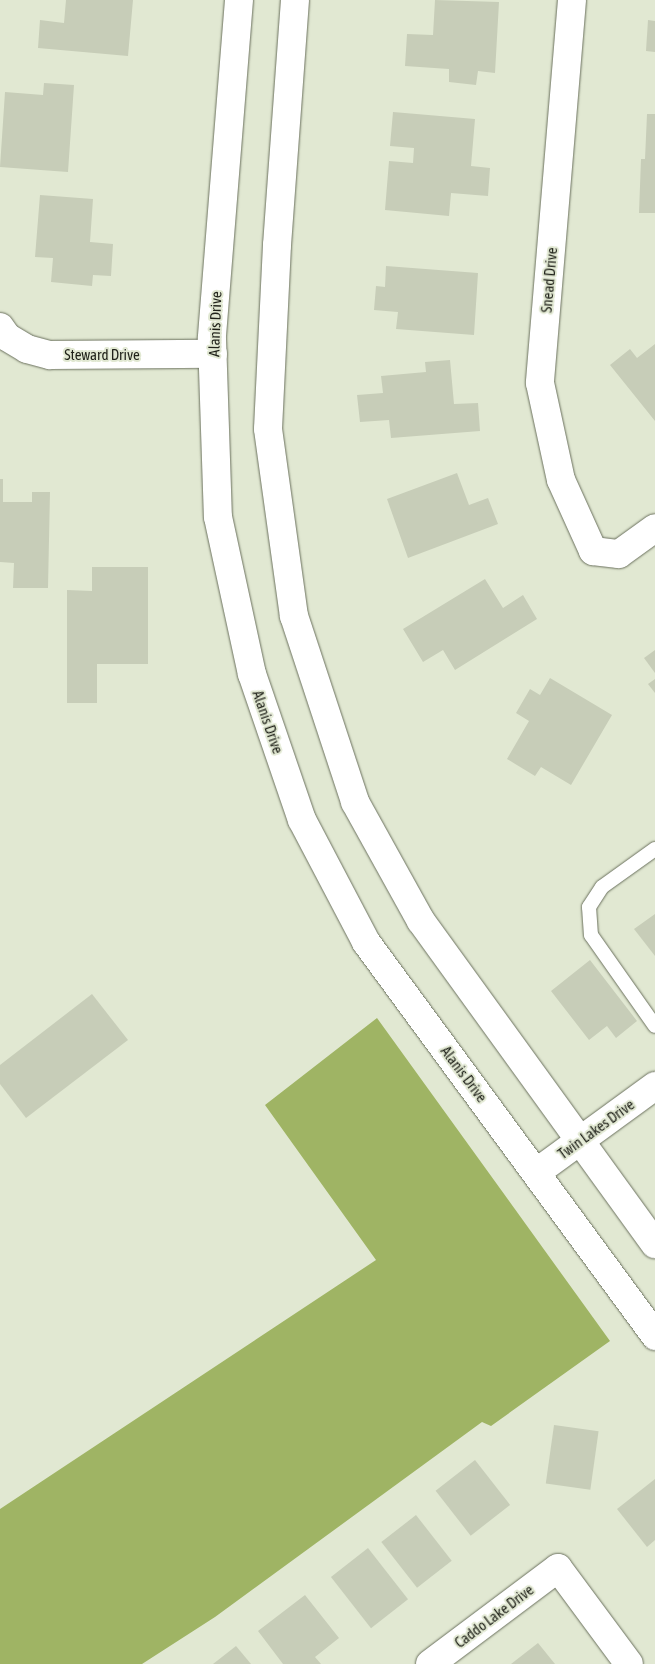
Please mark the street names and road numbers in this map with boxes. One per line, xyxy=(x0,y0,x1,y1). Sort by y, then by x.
street label: Snead Drive xyxy=(537,247,561,313)
street label: Alanis Drive xyxy=(205,291,225,357)
street label: Steward Drive xyxy=(64,346,140,364)
street label: Alanis Drive xyxy=(249,688,287,756)
street label: Alanis Drive xyxy=(437,1042,491,1106)
street label: Twin Lakes Drive xyxy=(554,1095,638,1163)
street label: Caddo Lake Drive xyxy=(451,1580,537,1652)

